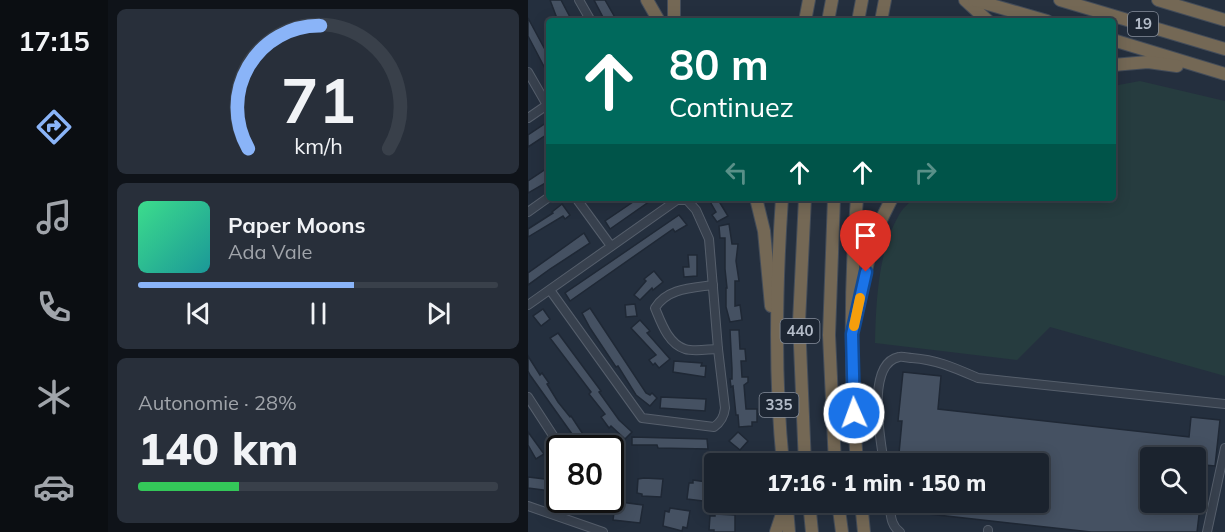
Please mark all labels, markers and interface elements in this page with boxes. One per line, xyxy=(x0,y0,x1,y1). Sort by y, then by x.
road number: 19 xyxy=(1128,12,1158,36)
text: 17:15 xyxy=(18,24,90,58)
text: 80 m xyxy=(669,38,769,91)
icon: ahead xyxy=(570,42,648,120)
text: 71 xyxy=(281,60,355,139)
text: Continuez xyxy=(669,90,794,124)
icon: directions xyxy=(33,106,75,148)
text: km/h xyxy=(294,132,342,159)
icon: left xyxy=(720,156,753,189)
icon: ahead xyxy=(783,156,816,189)
icon: ahead xyxy=(846,156,879,189)
icon: right xyxy=(909,156,942,189)
icon: music xyxy=(33,196,75,238)
pin xyxy=(840,210,891,272)
text: Paper Moons xyxy=(228,211,366,239)
icon: arrive xyxy=(849,219,882,252)
text: Ada Vale xyxy=(228,239,312,264)
icon: phone xyxy=(33,286,75,328)
icon: previous xyxy=(182,297,215,330)
icon: pause xyxy=(302,297,335,330)
icon: next xyxy=(422,297,455,330)
road number: 440 xyxy=(780,319,820,343)
icon: climate xyxy=(33,376,75,418)
position arrow xyxy=(822,381,886,445)
text: Autonomie · 28% xyxy=(138,390,297,415)
road number: 335 xyxy=(760,393,798,417)
text: 140 km xyxy=(138,420,299,476)
speed limit sign: 80 xyxy=(546,435,624,513)
map controls xyxy=(1140,447,1206,513)
button: search xyxy=(1140,447,1206,513)
icon: car xyxy=(33,466,75,508)
text: 17:16 · 1 min · 150 m xyxy=(767,469,986,497)

